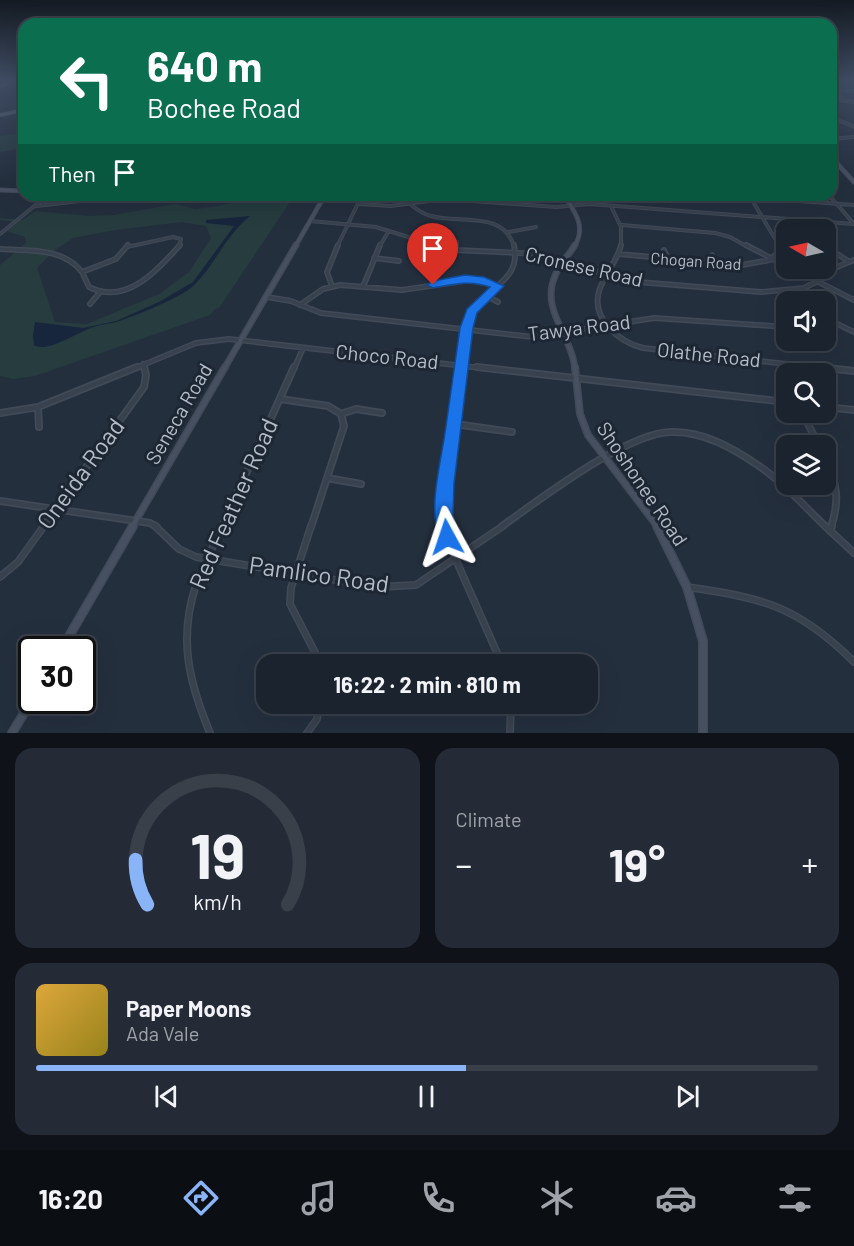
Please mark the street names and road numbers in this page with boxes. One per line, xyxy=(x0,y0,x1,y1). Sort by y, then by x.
street label: Cronese Road xyxy=(523,241,645,291)
street label: Chogan Road xyxy=(650,248,742,273)
street label: Tawya Road xyxy=(526,309,631,345)
street label: Olathe Road xyxy=(656,337,762,371)
street label: Choco Road xyxy=(335,339,440,373)
street label: Seneca Road xyxy=(140,359,217,468)
street label: Oneida Road xyxy=(30,412,130,534)
street label: Red Feather Road xyxy=(182,414,283,593)
street label: Shoshonee Road xyxy=(592,417,693,550)
street label: Pamlico Road xyxy=(247,549,391,598)

